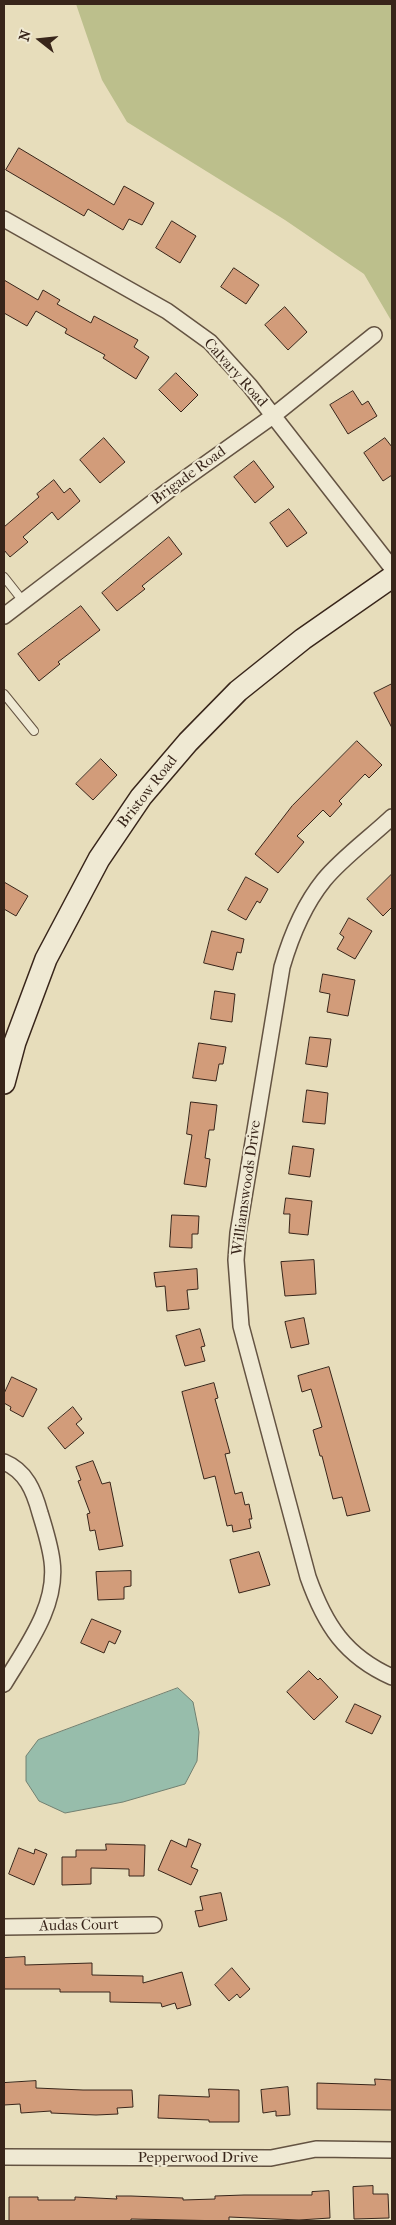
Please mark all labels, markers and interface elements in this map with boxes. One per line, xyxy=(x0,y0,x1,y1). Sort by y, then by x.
north arrow xyxy=(15,15,65,65)
text: N xyxy=(15,28,35,43)
street label: Calvary Road xyxy=(199,335,271,411)
street label: Brigade Road xyxy=(148,443,230,509)
street label: Bristow Road xyxy=(114,752,182,832)
street label: Williamswoods Drive xyxy=(229,1119,265,1257)
street label: Audas Court xyxy=(39,1916,119,1936)
street label: Pepperwood Drive xyxy=(138,2149,258,2167)

